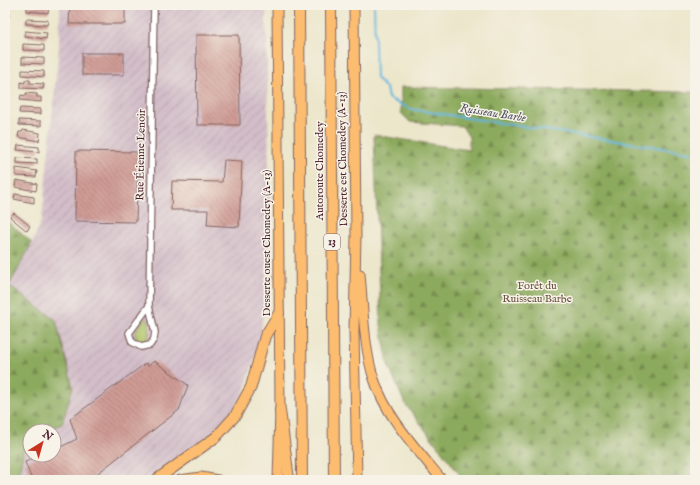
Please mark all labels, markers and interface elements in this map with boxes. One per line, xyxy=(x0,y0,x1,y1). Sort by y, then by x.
street label: Desserte est Chomedey (A-13) xyxy=(335,91,351,227)
water label: Ruisseau Barbe xyxy=(459,100,527,126)
street label: Rue Étienne Lenoir xyxy=(133,109,149,201)
street label: Autoroute Chomedey xyxy=(313,121,327,222)
street label: Desserte ouest Chomedey (A-13) xyxy=(260,169,274,316)
road number: 13 xyxy=(324,234,340,250)
park label: Forêt du Ruisseau Barbe xyxy=(502,279,572,306)
north arrow xyxy=(22,423,62,463)
text: N xyxy=(39,427,56,445)

